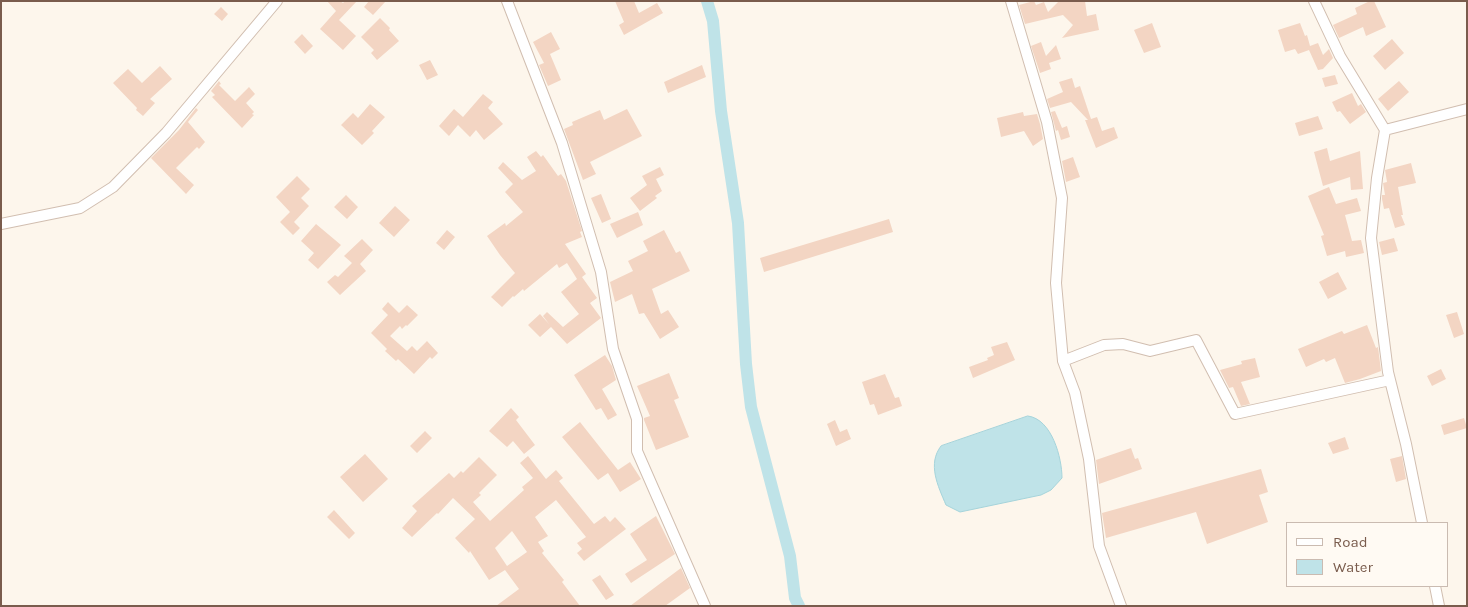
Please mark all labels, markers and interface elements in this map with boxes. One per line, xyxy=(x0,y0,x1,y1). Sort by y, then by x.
legend xyxy=(1286,522,1448,587)
text: Road xyxy=(1333,533,1368,551)
text: Water xyxy=(1333,558,1373,576)

